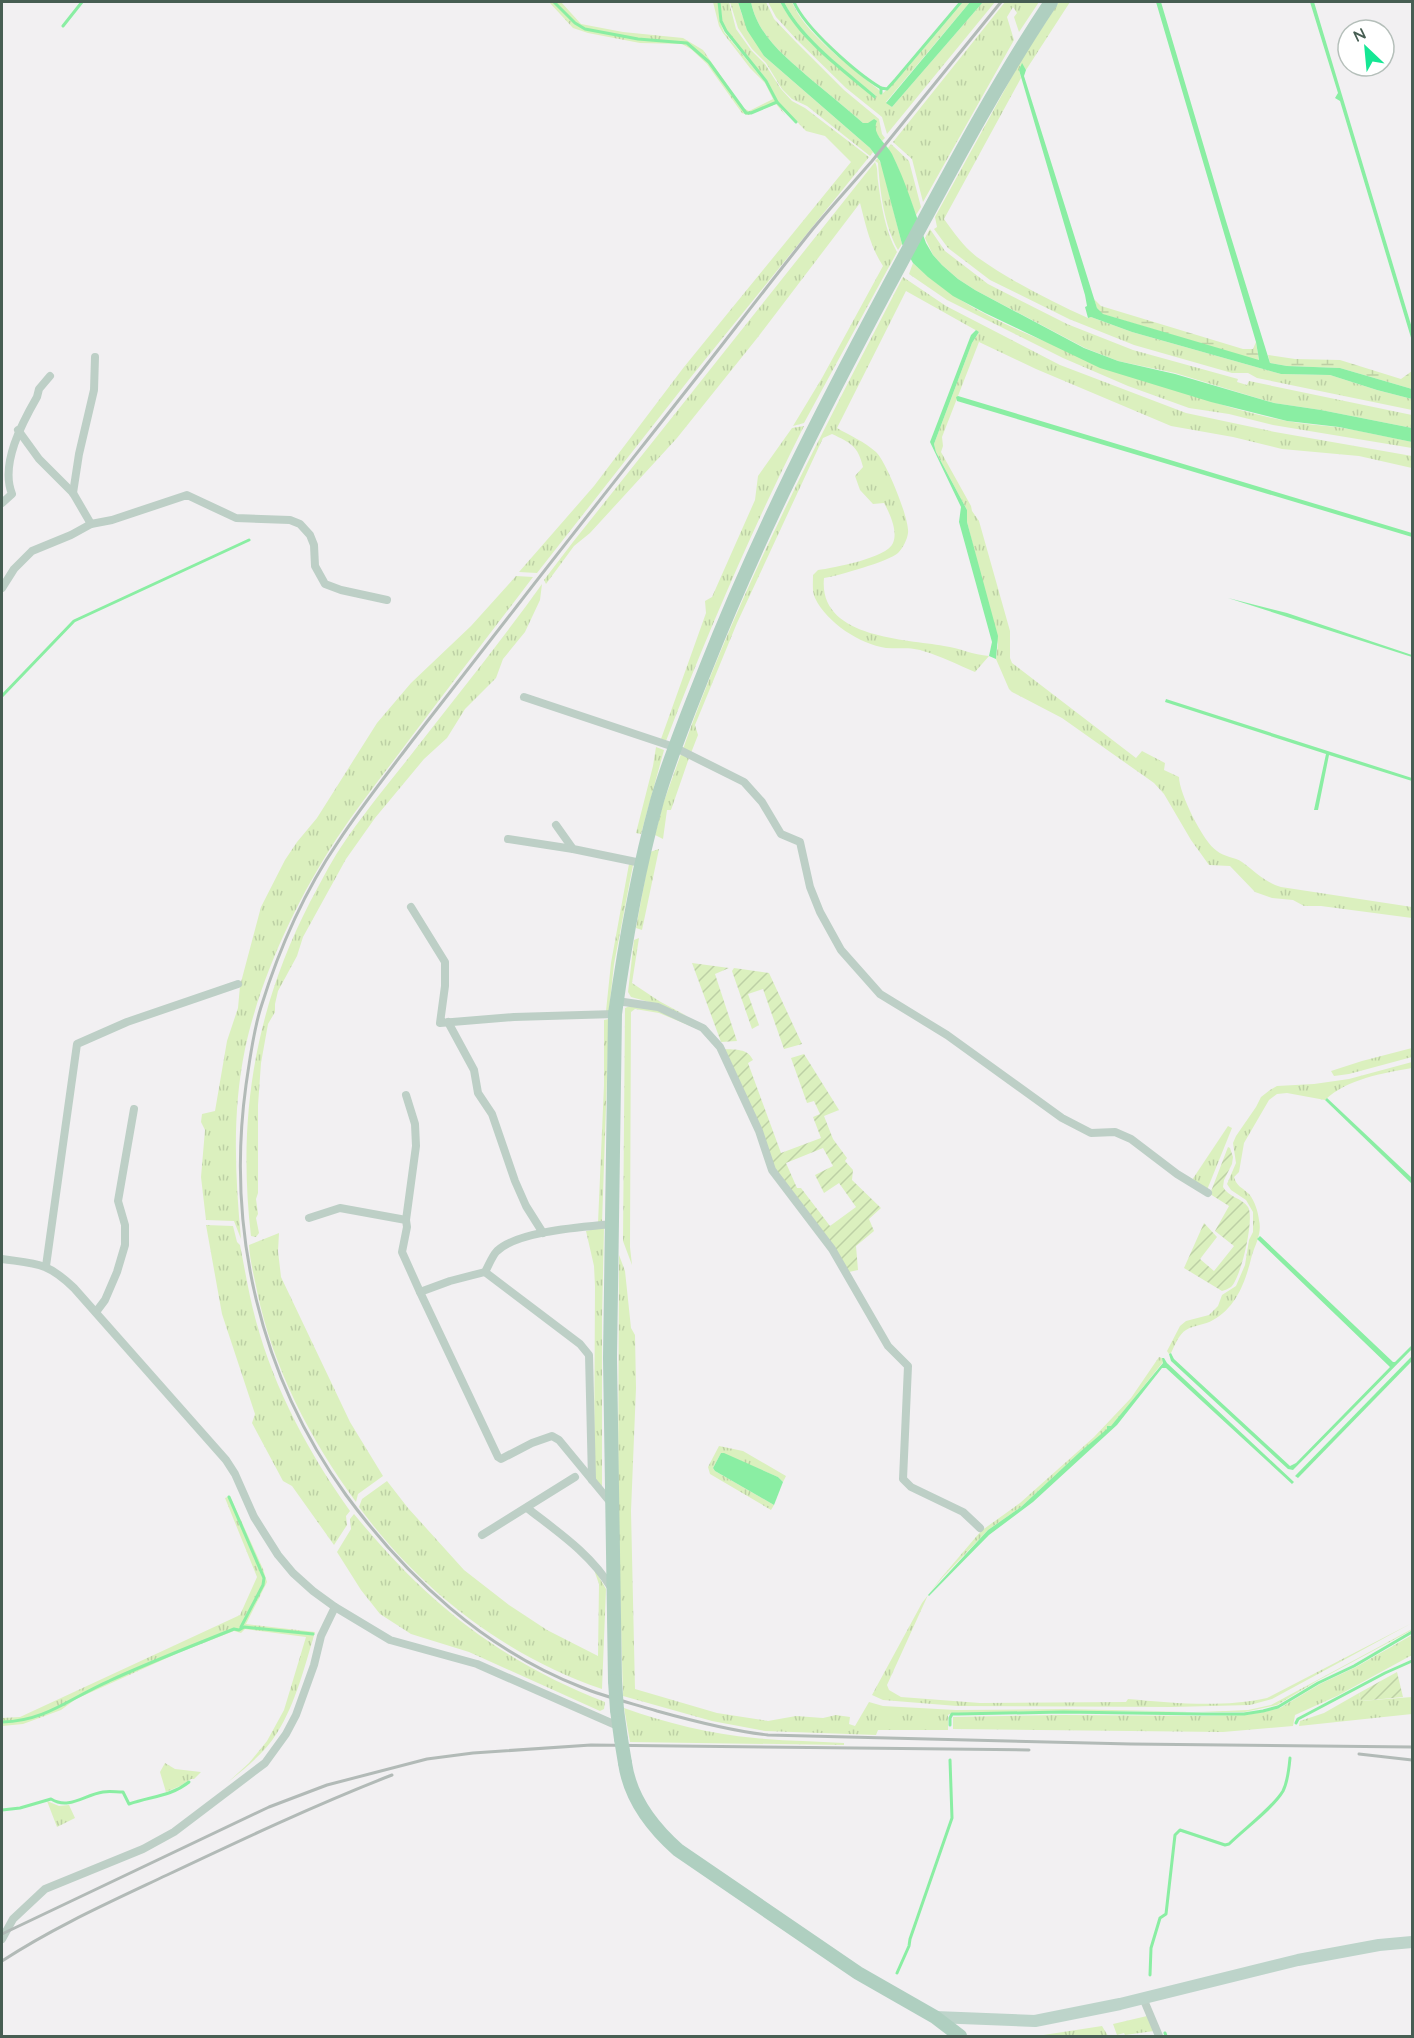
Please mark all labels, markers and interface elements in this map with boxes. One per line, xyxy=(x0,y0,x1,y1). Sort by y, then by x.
north arrow xyxy=(1336,18,1396,78)
text: N xyxy=(1350,23,1369,46)

